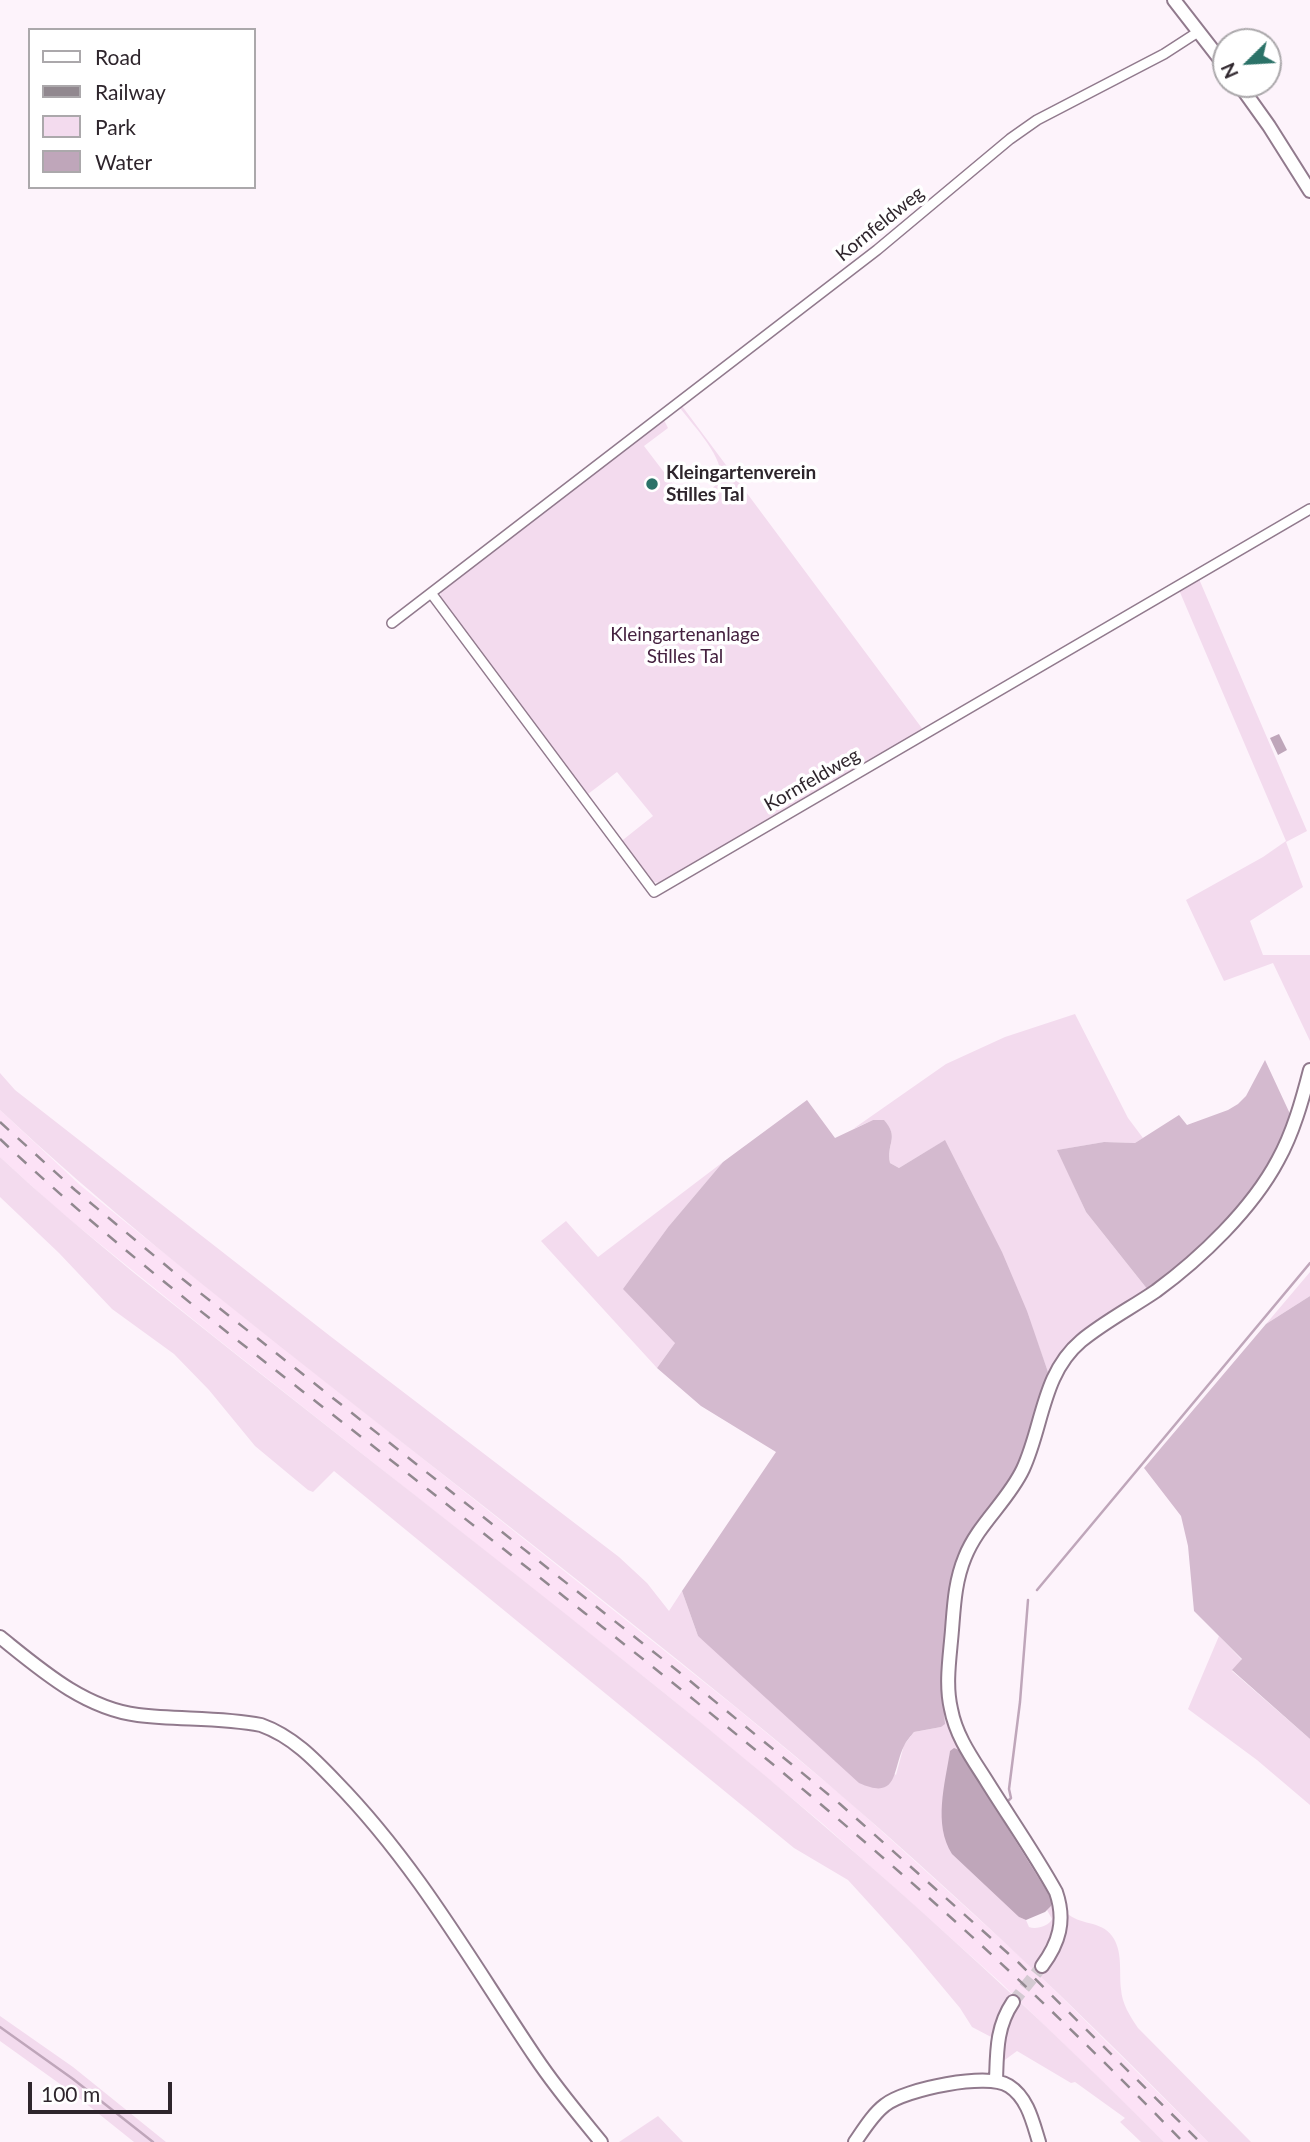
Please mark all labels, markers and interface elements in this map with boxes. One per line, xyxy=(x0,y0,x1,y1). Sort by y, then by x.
legend xyxy=(28,28,256,189)
north arrow xyxy=(1212,28,1282,98)
text: Road xyxy=(95,44,142,69)
text: N xyxy=(1216,60,1243,82)
text: Railway xyxy=(95,79,166,104)
text: Park xyxy=(95,114,136,139)
text: Water xyxy=(95,149,152,174)
street label: Kornfeldweg xyxy=(832,182,928,266)
place label: Kleingartenverein Stilles Tal xyxy=(666,462,816,506)
marker: Kleingartenverein Stilles Tal xyxy=(644,476,660,492)
park label: Kleingartenanlage Stilles Tal xyxy=(610,624,760,668)
street label: Kornfeldweg xyxy=(760,744,864,816)
scale bar xyxy=(32,2068,175,2112)
text: 100 m xyxy=(41,2081,100,2106)

